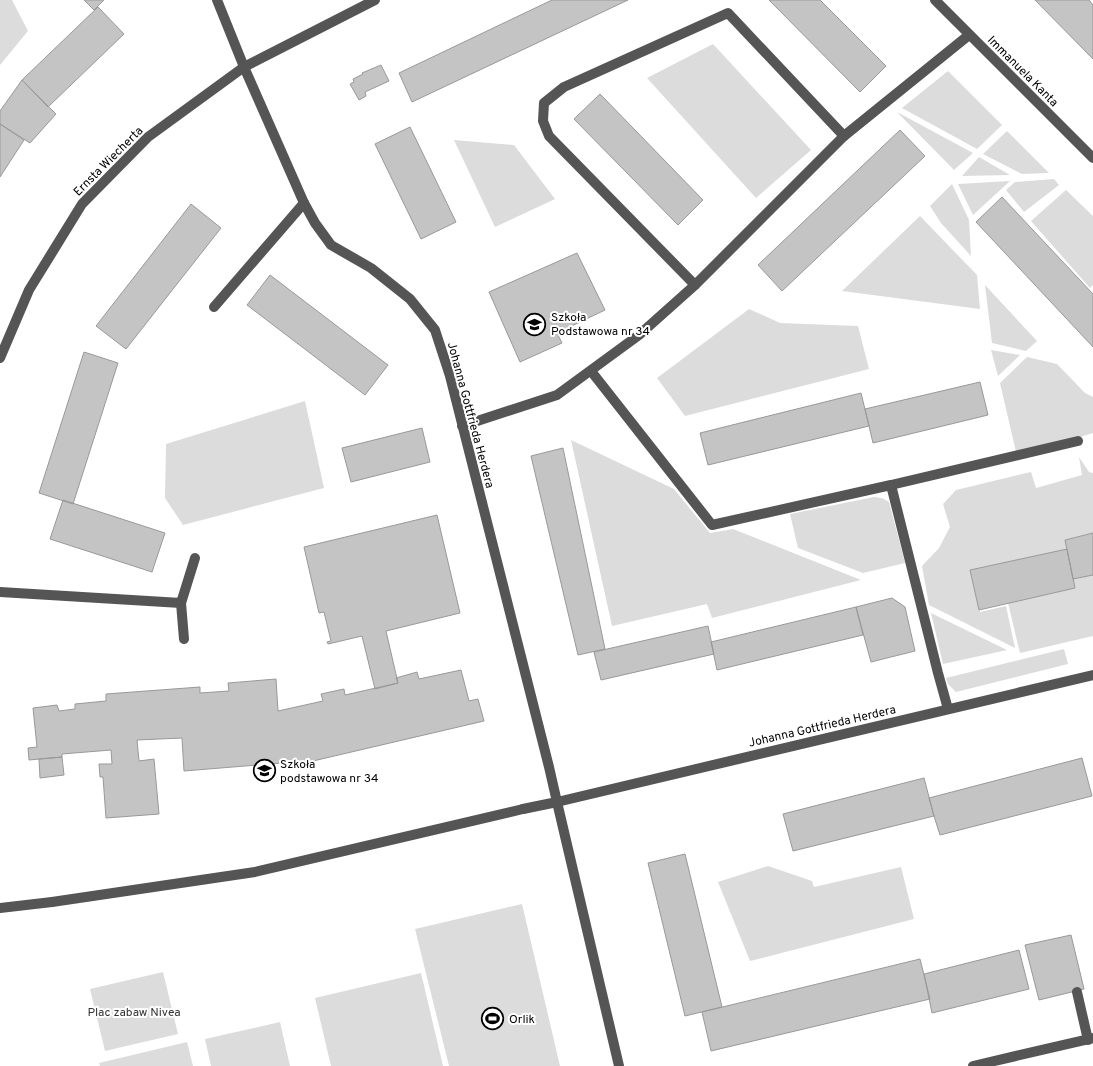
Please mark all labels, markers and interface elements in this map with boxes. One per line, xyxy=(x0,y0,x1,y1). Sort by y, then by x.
street label: Immanuela Kanta xyxy=(983,33,1061,111)
street label: Ernsta Wiecherta xyxy=(70,123,147,200)
place label: Szkoła Podstawowa nr 34 xyxy=(551,310,650,340)
school or university icon: Szkoła Podstawowa nr 34 xyxy=(523,312,547,336)
street label: Johanna Gottfrieda Herdera xyxy=(443,340,497,490)
street label: Johanna Gottfrieda Herdera xyxy=(747,702,897,752)
place label: Szkoła podstawowa nr 34 xyxy=(280,757,378,787)
school or university icon: Szkoła podstawowa nr 34 xyxy=(252,759,276,783)
park label: Plac zabaw Nivea xyxy=(87,1005,181,1021)
sports icon: Orlik xyxy=(481,1007,505,1031)
place label: Orlik xyxy=(509,1012,535,1028)

